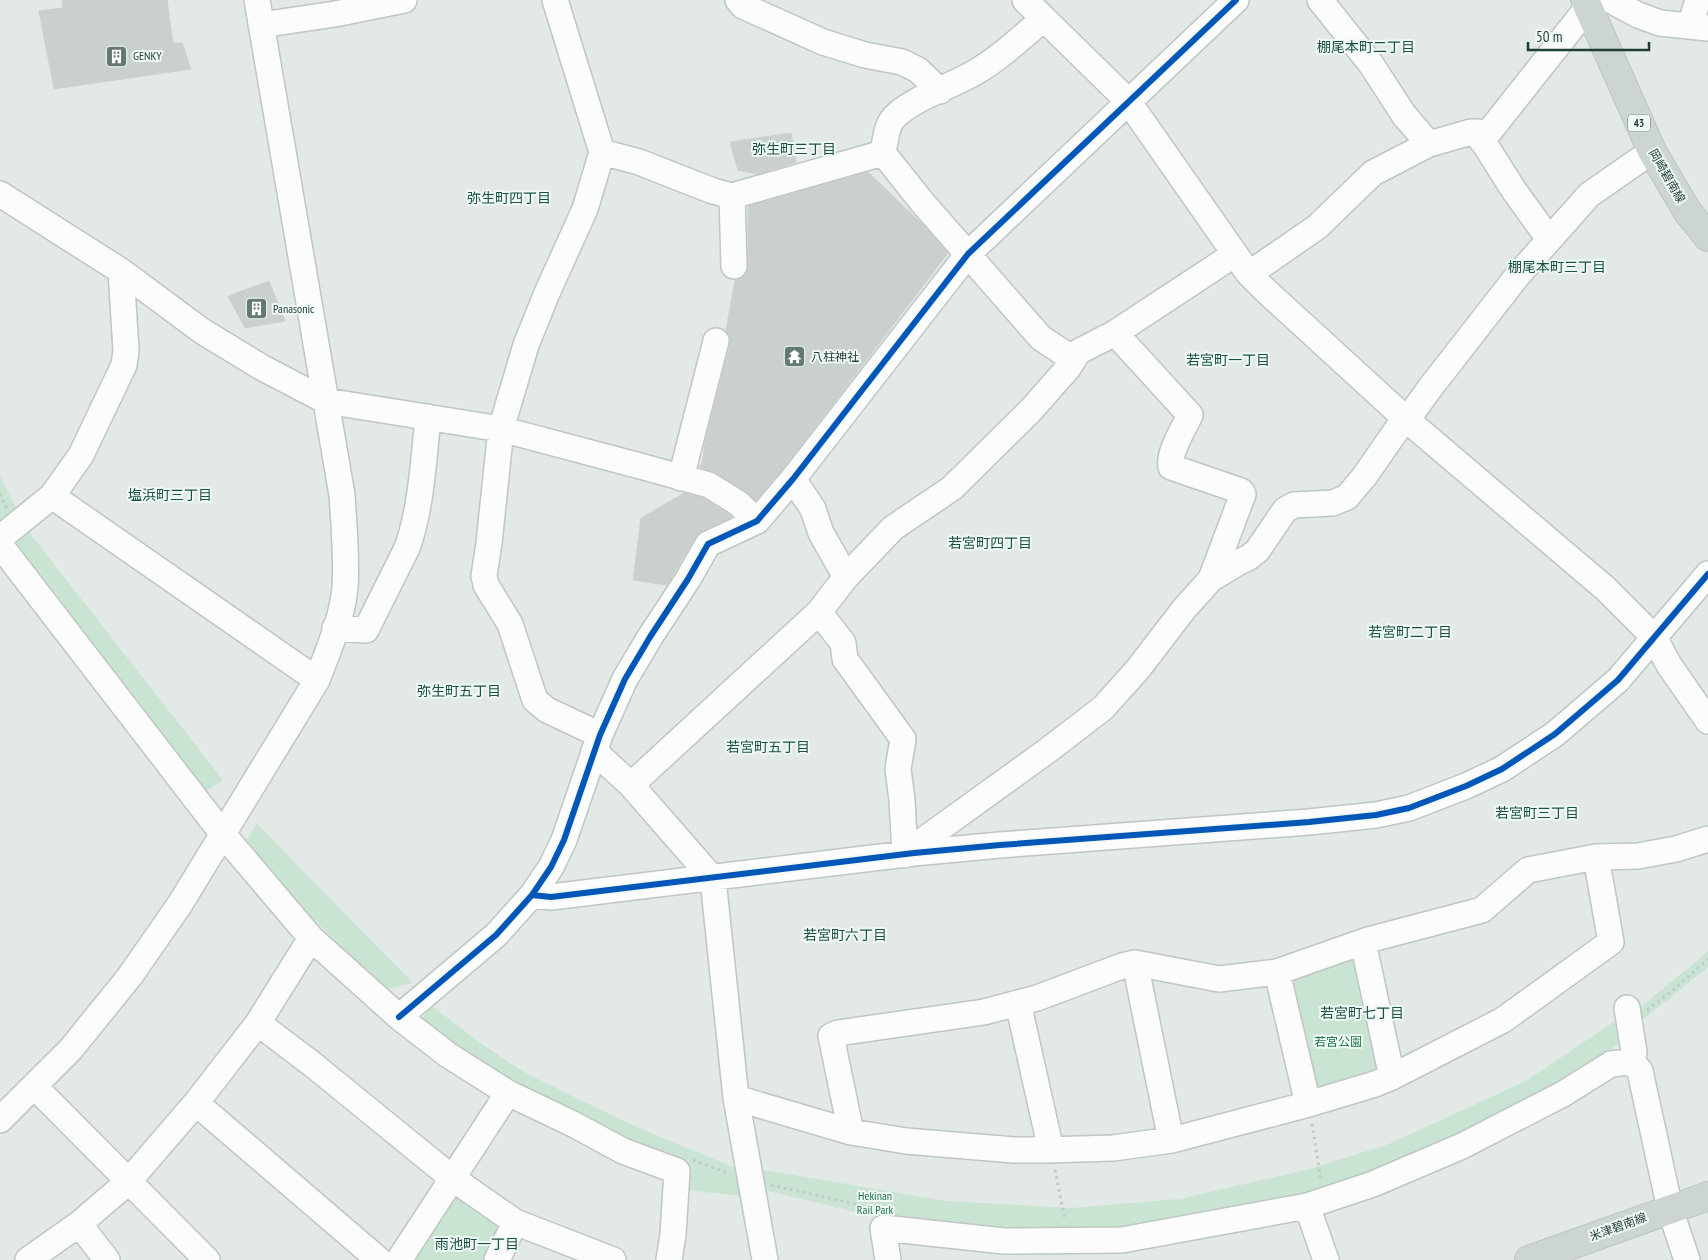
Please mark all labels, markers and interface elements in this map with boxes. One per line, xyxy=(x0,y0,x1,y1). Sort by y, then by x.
scale bar xyxy=(1528,20,1649,52)
text: 50 m xyxy=(1536,27,1562,46)
district label: 棚尾本町二丁目 xyxy=(1317,38,1415,56)
building icon: GENKY xyxy=(105,44,129,68)
place label: GENKY xyxy=(133,48,162,63)
road number: 43 xyxy=(1628,115,1650,132)
district label: 弥生町三丁目 xyxy=(752,140,836,158)
street label: 岡崎碧南線 xyxy=(1646,146,1689,205)
district label: 弥生町四丁目 xyxy=(467,189,551,207)
district label: 棚尾本町三丁目 xyxy=(1508,258,1606,276)
building icon: Panasonic xyxy=(245,297,269,321)
place label: Panasonic xyxy=(273,301,315,316)
temple icon: 八柱神社 xyxy=(783,345,807,369)
place label: 八柱神社 xyxy=(811,349,859,364)
district label: 若宮町一丁目 xyxy=(1186,351,1270,369)
district label: 塩浜町三丁目 xyxy=(128,486,212,504)
district label: 若宮町四丁目 xyxy=(948,534,1032,552)
district label: 若宮町二丁目 xyxy=(1368,623,1452,641)
district label: 弥生町五丁目 xyxy=(417,682,501,700)
district label: 若宮町五丁目 xyxy=(726,738,810,756)
district label: 若宮町三丁目 xyxy=(1495,804,1579,822)
district label: 若宮町六丁目 xyxy=(803,926,887,944)
district label: 若宮町七丁目 xyxy=(1320,1004,1404,1022)
park label: 若宮公園 xyxy=(1314,1034,1362,1049)
park label: Hekinan Rail Park xyxy=(857,1188,894,1217)
street label: 米津碧南線 xyxy=(1587,1209,1649,1244)
district label: 雨池町一丁目 xyxy=(435,1235,519,1253)

